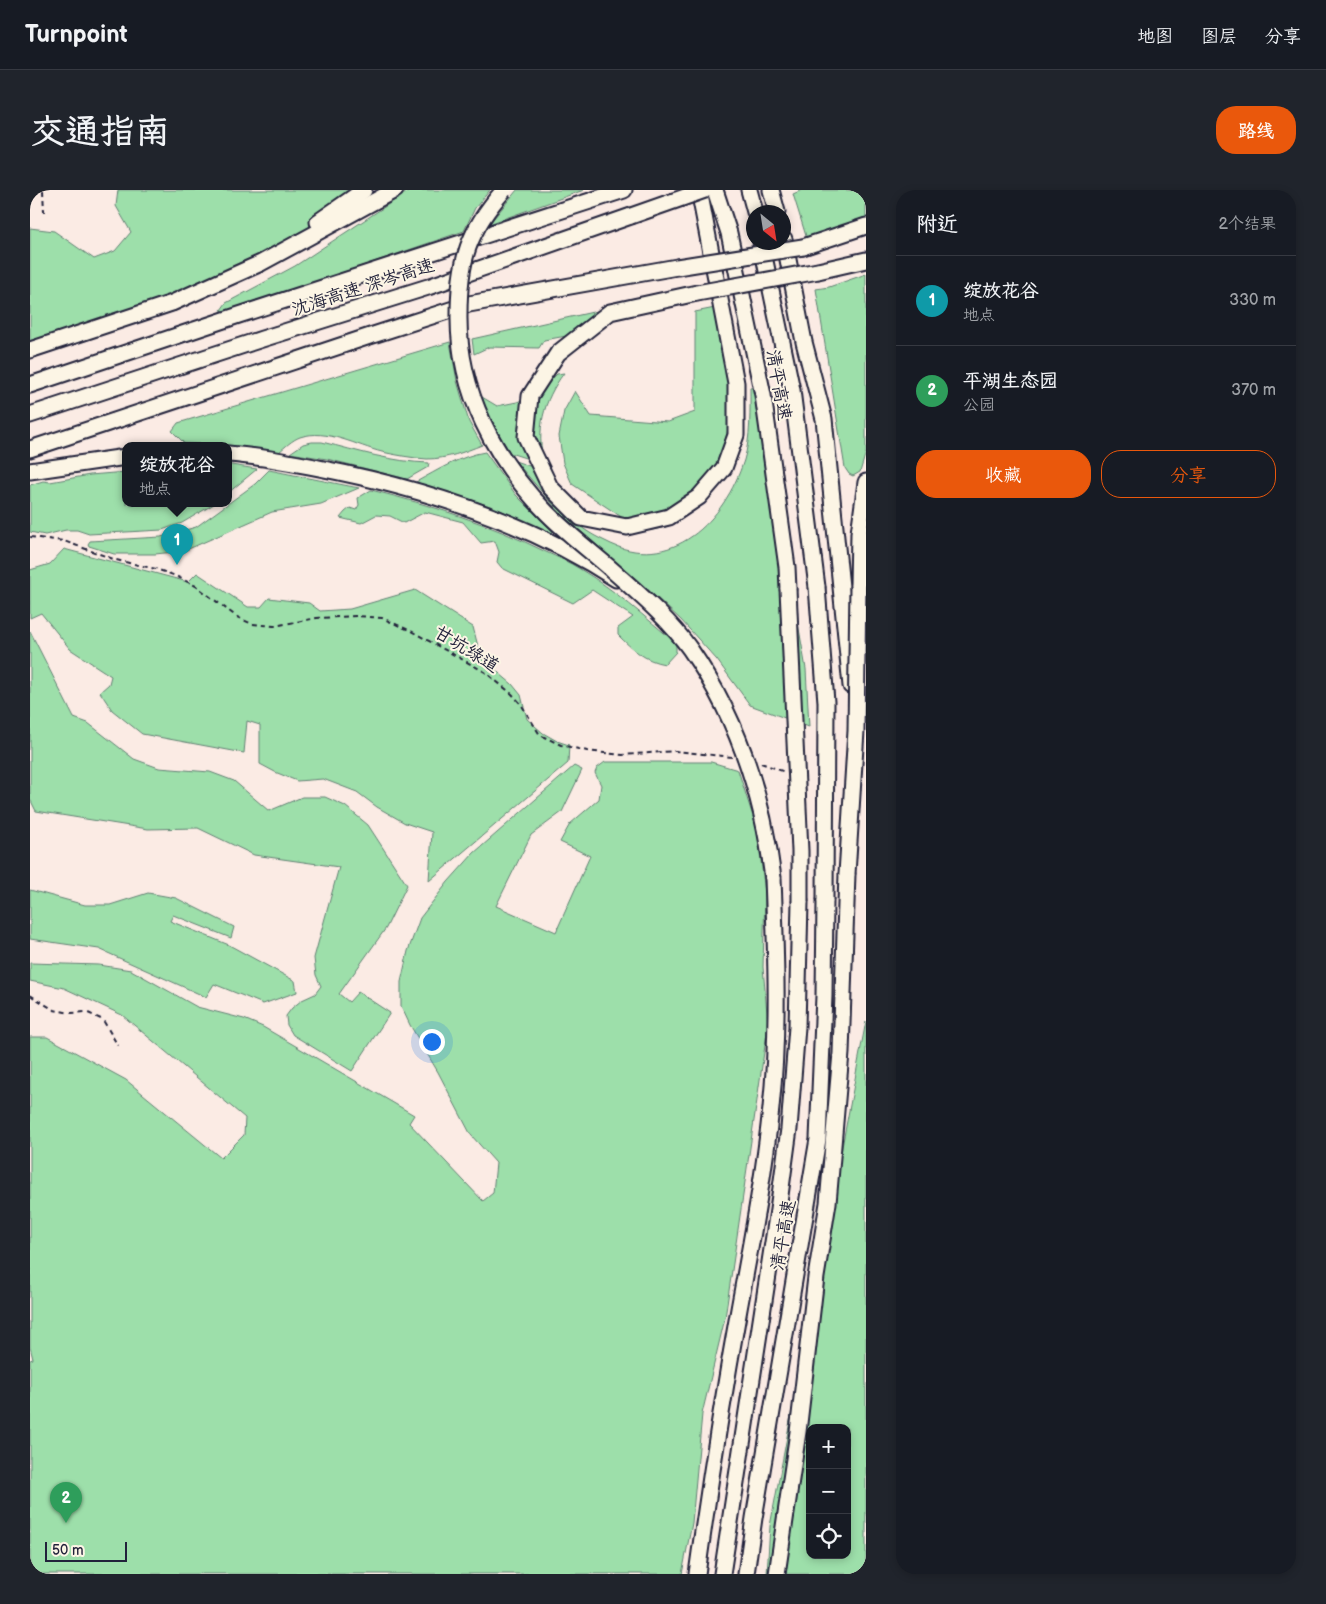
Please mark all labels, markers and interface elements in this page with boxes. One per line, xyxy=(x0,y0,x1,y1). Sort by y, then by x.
text: Turnpoint xyxy=(25,20,128,49)
text: 地图 xyxy=(1137,26,1173,47)
text: 图层 xyxy=(1201,26,1237,47)
text: 分享 xyxy=(1265,26,1301,47)
button: 路线 xyxy=(1216,106,1296,154)
text: 交通指南 xyxy=(30,111,170,154)
north arrow xyxy=(746,205,791,250)
text: 附近 xyxy=(916,212,958,237)
text: 2个结果 xyxy=(1219,215,1276,234)
street label: 沈海高速 深岑高速 xyxy=(289,254,437,320)
text: 绽放花谷 xyxy=(963,280,1039,303)
text: 1 xyxy=(929,291,935,310)
text: 330 m xyxy=(1229,291,1276,310)
text: 地点 xyxy=(963,306,995,325)
street label: 清平高速 xyxy=(762,348,795,422)
text: 平湖生态园 xyxy=(963,370,1058,393)
text: 2 xyxy=(927,381,937,400)
text: 370 m xyxy=(1231,381,1276,400)
text: 公园 xyxy=(963,396,995,415)
popup xyxy=(122,442,232,507)
button: 收藏 xyxy=(916,450,1091,498)
button: 分享 xyxy=(1101,450,1276,498)
text: 绽放花谷 xyxy=(139,454,215,477)
text: 地点 xyxy=(139,480,171,499)
pin: 1 xyxy=(161,524,193,565)
street label: 甘坑绿道 xyxy=(430,622,503,677)
your location xyxy=(419,1029,445,1055)
street label: 清平高速 xyxy=(767,1198,800,1272)
map controls xyxy=(806,1424,851,1559)
button: + xyxy=(806,1424,851,1469)
button: − xyxy=(806,1469,851,1514)
pin: 2 xyxy=(50,1482,82,1523)
button: locate xyxy=(806,1514,851,1559)
scale bar xyxy=(45,1539,128,1562)
text: 50 m xyxy=(52,1542,84,1559)

